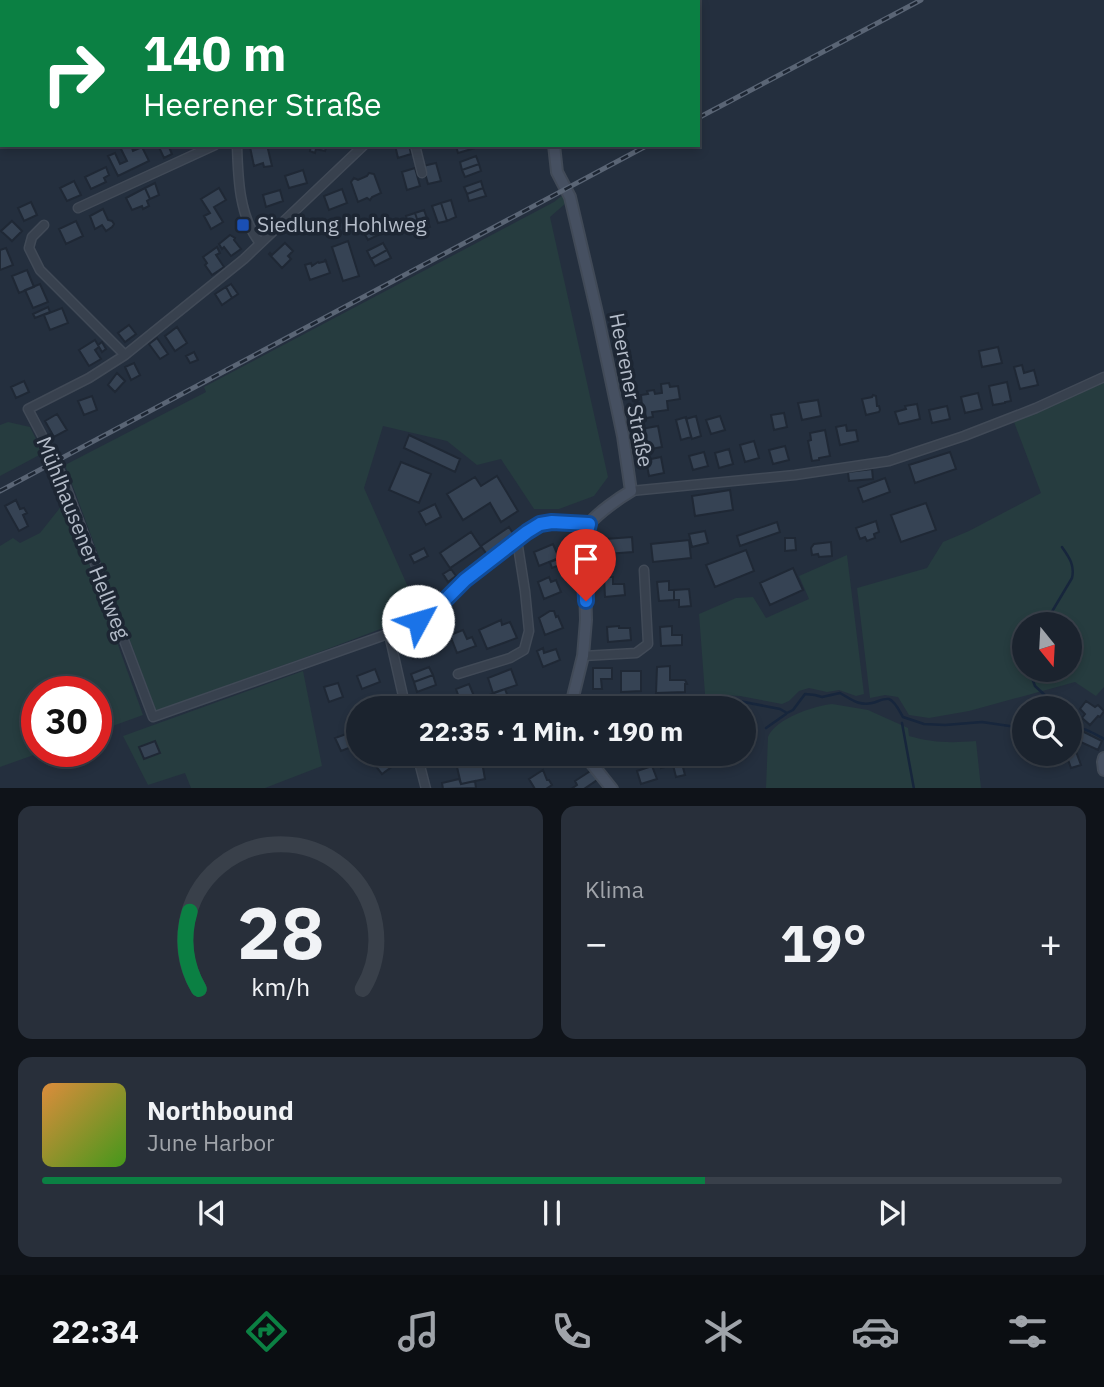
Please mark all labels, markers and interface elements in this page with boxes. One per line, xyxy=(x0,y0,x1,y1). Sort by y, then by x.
text: 140 m xyxy=(143,21,287,84)
icon: right xyxy=(28,28,119,119)
text: Heerener Straße xyxy=(143,83,382,125)
place label: Siedlung Hohlweg xyxy=(257,210,427,238)
marker: Siedlung Hohlweg xyxy=(235,217,251,233)
street label: Heerener Straße xyxy=(603,310,661,469)
street label: Mühlhausener Hellweg xyxy=(31,432,137,643)
pin xyxy=(556,529,616,601)
icon: arrive xyxy=(567,540,605,578)
position arrow xyxy=(381,584,455,658)
north arrow xyxy=(1012,612,1082,682)
map controls xyxy=(1012,612,1082,766)
speed limit sign: 30 xyxy=(21,676,112,767)
button: search xyxy=(1012,696,1082,766)
text: 22:35 · 1 Min. · 190 m xyxy=(419,714,683,748)
text: Klima xyxy=(585,874,644,904)
text: 28 xyxy=(237,884,324,979)
text: 19° xyxy=(780,909,867,976)
text: − xyxy=(585,918,608,967)
text: + xyxy=(1039,918,1062,967)
text: km/h xyxy=(251,969,310,1002)
text: Northbound xyxy=(147,1093,294,1127)
text: June Harbor xyxy=(147,1127,275,1157)
icon: previous xyxy=(193,1194,231,1232)
icon: pause xyxy=(533,1194,571,1232)
icon: next xyxy=(873,1194,911,1232)
icon: directions xyxy=(242,1307,291,1356)
icon: music xyxy=(394,1307,443,1356)
icon: phone xyxy=(547,1307,596,1356)
icon: climate xyxy=(699,1307,748,1356)
icon: car xyxy=(851,1307,900,1356)
icon: filters xyxy=(1003,1307,1052,1356)
text: 22:34 xyxy=(52,1310,139,1352)

